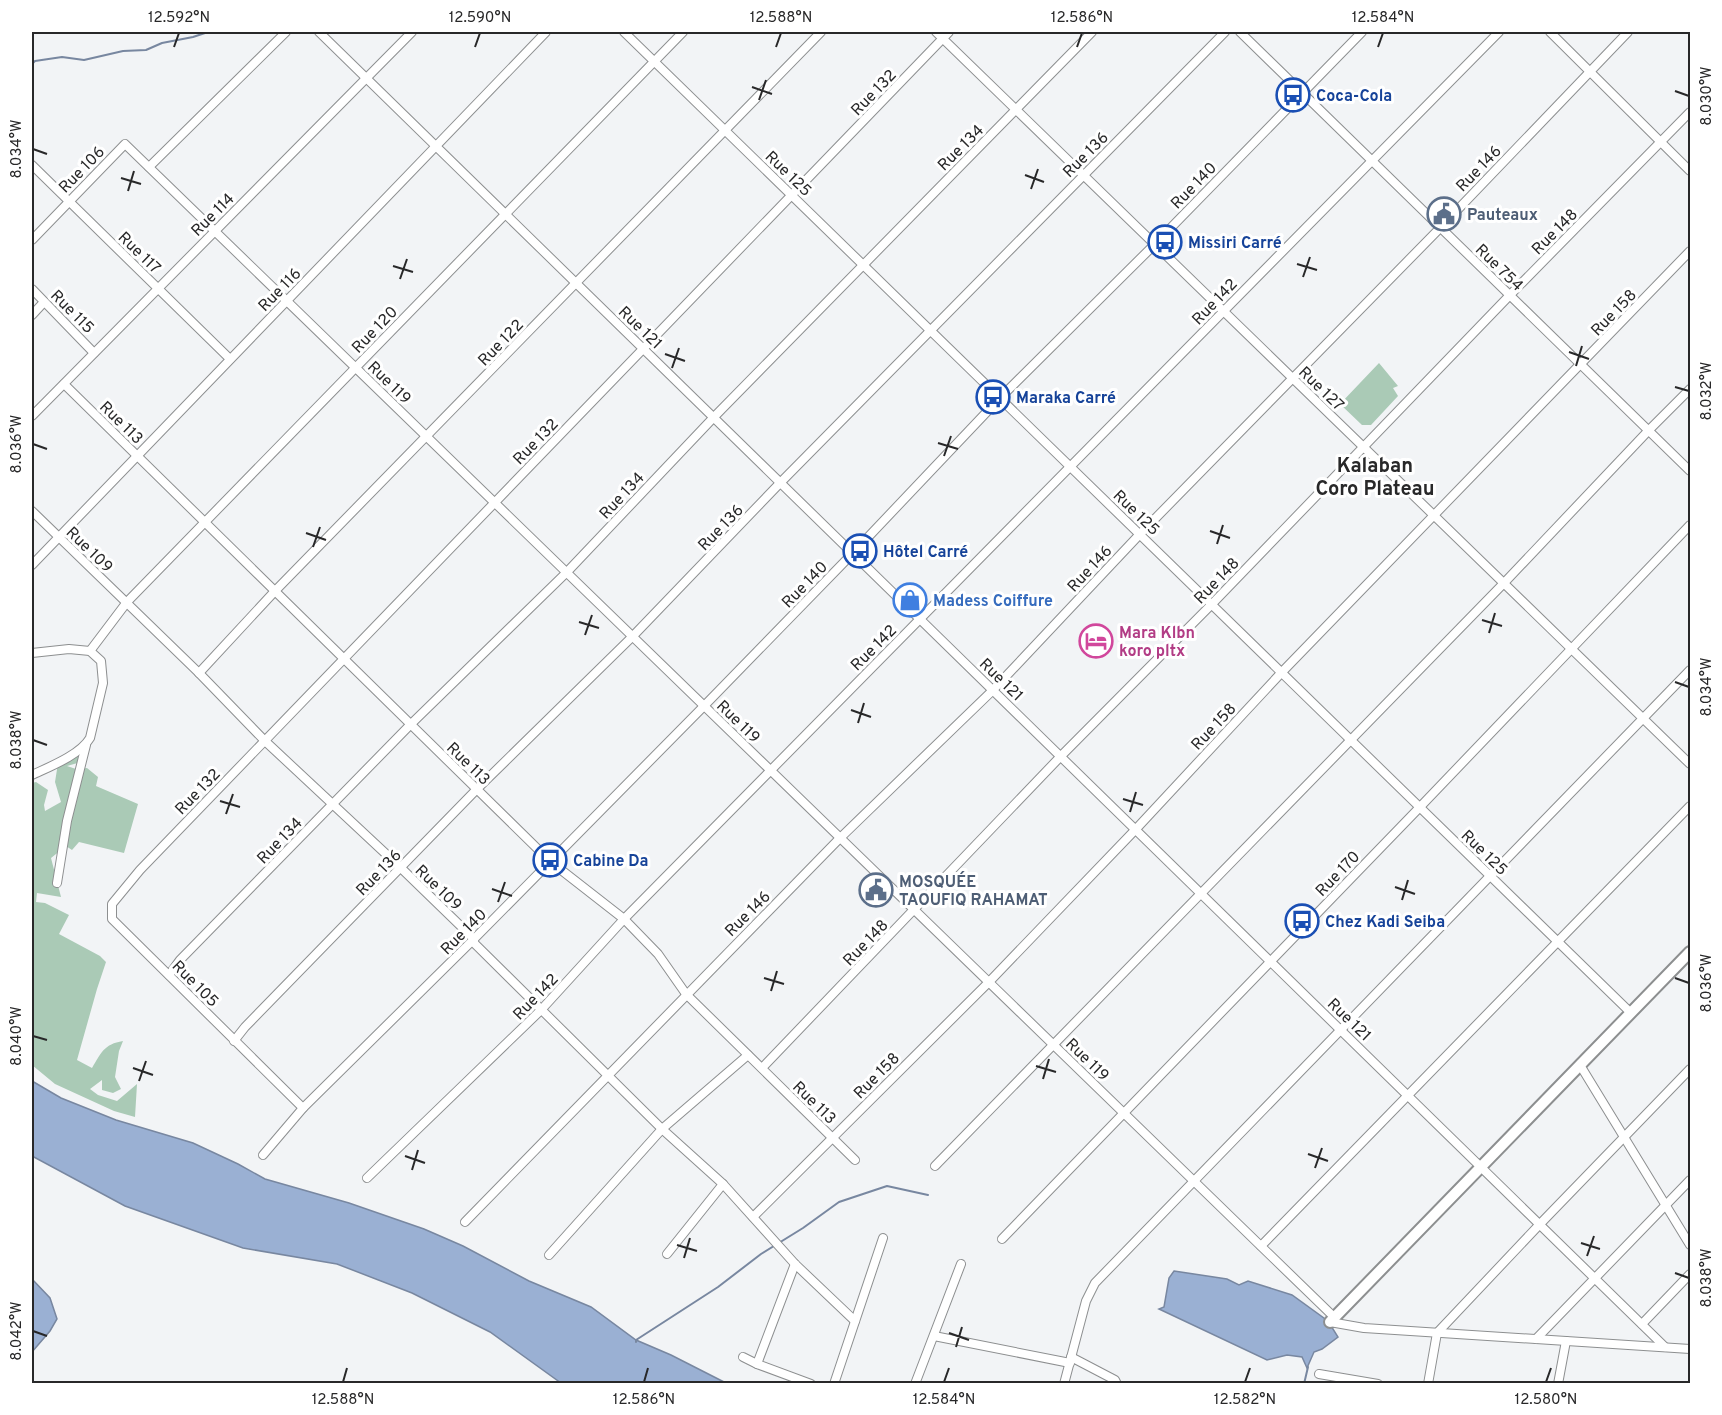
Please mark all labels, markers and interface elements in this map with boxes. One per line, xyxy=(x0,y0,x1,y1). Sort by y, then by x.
text: 12.592°N xyxy=(148,9,210,28)
text: 12.590°N xyxy=(449,9,511,28)
text: 12.588°N xyxy=(750,9,812,28)
text: 12.586°N xyxy=(1051,9,1113,28)
text: 12.584°N xyxy=(1352,9,1414,28)
street label: Rue 132 xyxy=(848,66,901,121)
text: 8.030°W xyxy=(1698,66,1717,126)
bus stop icon: Coca-Cola xyxy=(1275,77,1311,113)
place label: Coca-Cola xyxy=(1316,87,1392,107)
text: 8.034°W xyxy=(8,119,27,179)
street label: Rue 134 xyxy=(934,121,989,176)
street label: Rue 136 xyxy=(1059,128,1114,183)
street label: Rue 146 xyxy=(1453,142,1506,197)
street label: Rue 106 xyxy=(55,143,110,198)
street label: Rue 125 xyxy=(760,147,815,202)
street label: Rue 140 xyxy=(1167,159,1222,214)
street label: Rue 114 xyxy=(188,189,239,241)
public building icon: Pauteaux xyxy=(1426,196,1462,232)
street label: Rue 148 xyxy=(1528,205,1583,260)
place label: Pauteaux xyxy=(1467,206,1538,226)
bus stop icon: Missiri Carré xyxy=(1147,224,1183,260)
street label: Rue 117 xyxy=(113,228,164,279)
place label: Missiri Carré xyxy=(1188,234,1282,254)
street label: Rue 754 xyxy=(1470,241,1527,296)
street label: Rue 116 xyxy=(255,264,306,316)
street label: Rue 142 xyxy=(1188,275,1242,330)
street label: Rue 115 xyxy=(46,286,98,338)
street label: Rue 158 xyxy=(1587,286,1642,341)
street label: Rue 120 xyxy=(348,303,403,358)
street label: Rue 121 xyxy=(613,303,666,354)
street label: Rue 122 xyxy=(474,316,529,371)
street label: Rue 119 xyxy=(363,358,415,409)
text: 8.032°W xyxy=(1698,362,1717,420)
street label: Rue 127 xyxy=(1294,363,1348,416)
bus stop icon: Maraka Carré xyxy=(975,379,1011,415)
place label: Maraka Carré xyxy=(1016,389,1116,409)
street label: Rue 113 xyxy=(95,398,147,449)
text: 8.036°W xyxy=(8,415,27,473)
street label: Rue 132 xyxy=(510,415,563,470)
district label: Kalaban Coro Plateau xyxy=(1315,454,1435,503)
street label: Rue 134 xyxy=(596,469,649,524)
street label: Rue 125 xyxy=(1108,486,1163,541)
street label: Rue 136 xyxy=(694,501,748,556)
street label: Rue 109 xyxy=(61,523,116,578)
bus stop icon: Hôtel Carré xyxy=(842,533,878,569)
street label: Rue 146 xyxy=(1064,542,1117,597)
place label: Hôtel Carré xyxy=(883,543,968,563)
street label: Rue 148 xyxy=(1190,554,1244,609)
street label: Rue 140 xyxy=(778,558,833,613)
shop icon: Madess Coiffure xyxy=(892,582,928,618)
place label: Madess Coiffure xyxy=(933,592,1053,612)
street label: Rue 142 xyxy=(847,621,902,676)
hotel icon: Mara Klbn koro pltx xyxy=(1078,623,1114,659)
place label: Mara Klbn koro pltx xyxy=(1119,624,1195,662)
street label: Rue 121 xyxy=(974,655,1027,706)
text: 8.034°W xyxy=(1698,657,1717,717)
street label: Rue 119 xyxy=(712,697,764,748)
street label: Rue 158 xyxy=(1188,700,1241,755)
text: 8.038°W xyxy=(8,710,27,770)
street label: Rue 113 xyxy=(442,739,494,790)
street label: Rue 132 xyxy=(172,765,225,820)
street label: Rue 134 xyxy=(253,814,308,869)
street label: Rue 125 xyxy=(1456,826,1511,881)
bus stop icon: Cabine Da xyxy=(532,842,568,878)
street label: Rue 136 xyxy=(352,846,406,901)
street label: Rue 170 xyxy=(1312,847,1365,901)
place label: Cabine Da xyxy=(573,852,648,872)
street label: Rue 109 xyxy=(410,861,465,916)
place label: MOSQUÉE TAOUFIQ RAHAMAT xyxy=(899,871,1048,911)
public building icon: MOSQUÉE TAOUFIQ RAHAMAT xyxy=(858,872,894,908)
street label: Rue 146 xyxy=(721,887,776,942)
bus stop icon: Chez Kadi Seiba xyxy=(1284,903,1320,939)
street label: Rue 140 xyxy=(437,905,492,960)
place label: Chez Kadi Seiba xyxy=(1325,913,1445,933)
street label: Rue 148 xyxy=(839,916,893,971)
text: 8.036°W xyxy=(1698,954,1717,1012)
street label: Rue 105 xyxy=(167,957,222,1012)
street label: Rue 142 xyxy=(509,970,563,1025)
street label: Rue 121 xyxy=(1322,995,1375,1046)
text: 8.040°W xyxy=(8,1006,27,1066)
street label: Rue 119 xyxy=(1061,1035,1113,1086)
street label: Rue 158 xyxy=(850,1049,905,1104)
street label: Rue 113 xyxy=(788,1078,840,1129)
text: 8.038°W xyxy=(1698,1248,1717,1308)
text: 8.042°W xyxy=(8,1301,27,1361)
text: 12.588°N xyxy=(312,1391,374,1410)
text: 12.586°N xyxy=(613,1391,675,1410)
text: 12.584°N xyxy=(913,1391,975,1410)
text: 12.582°N xyxy=(1214,1391,1276,1410)
text: 12.580°N xyxy=(1515,1391,1577,1410)

